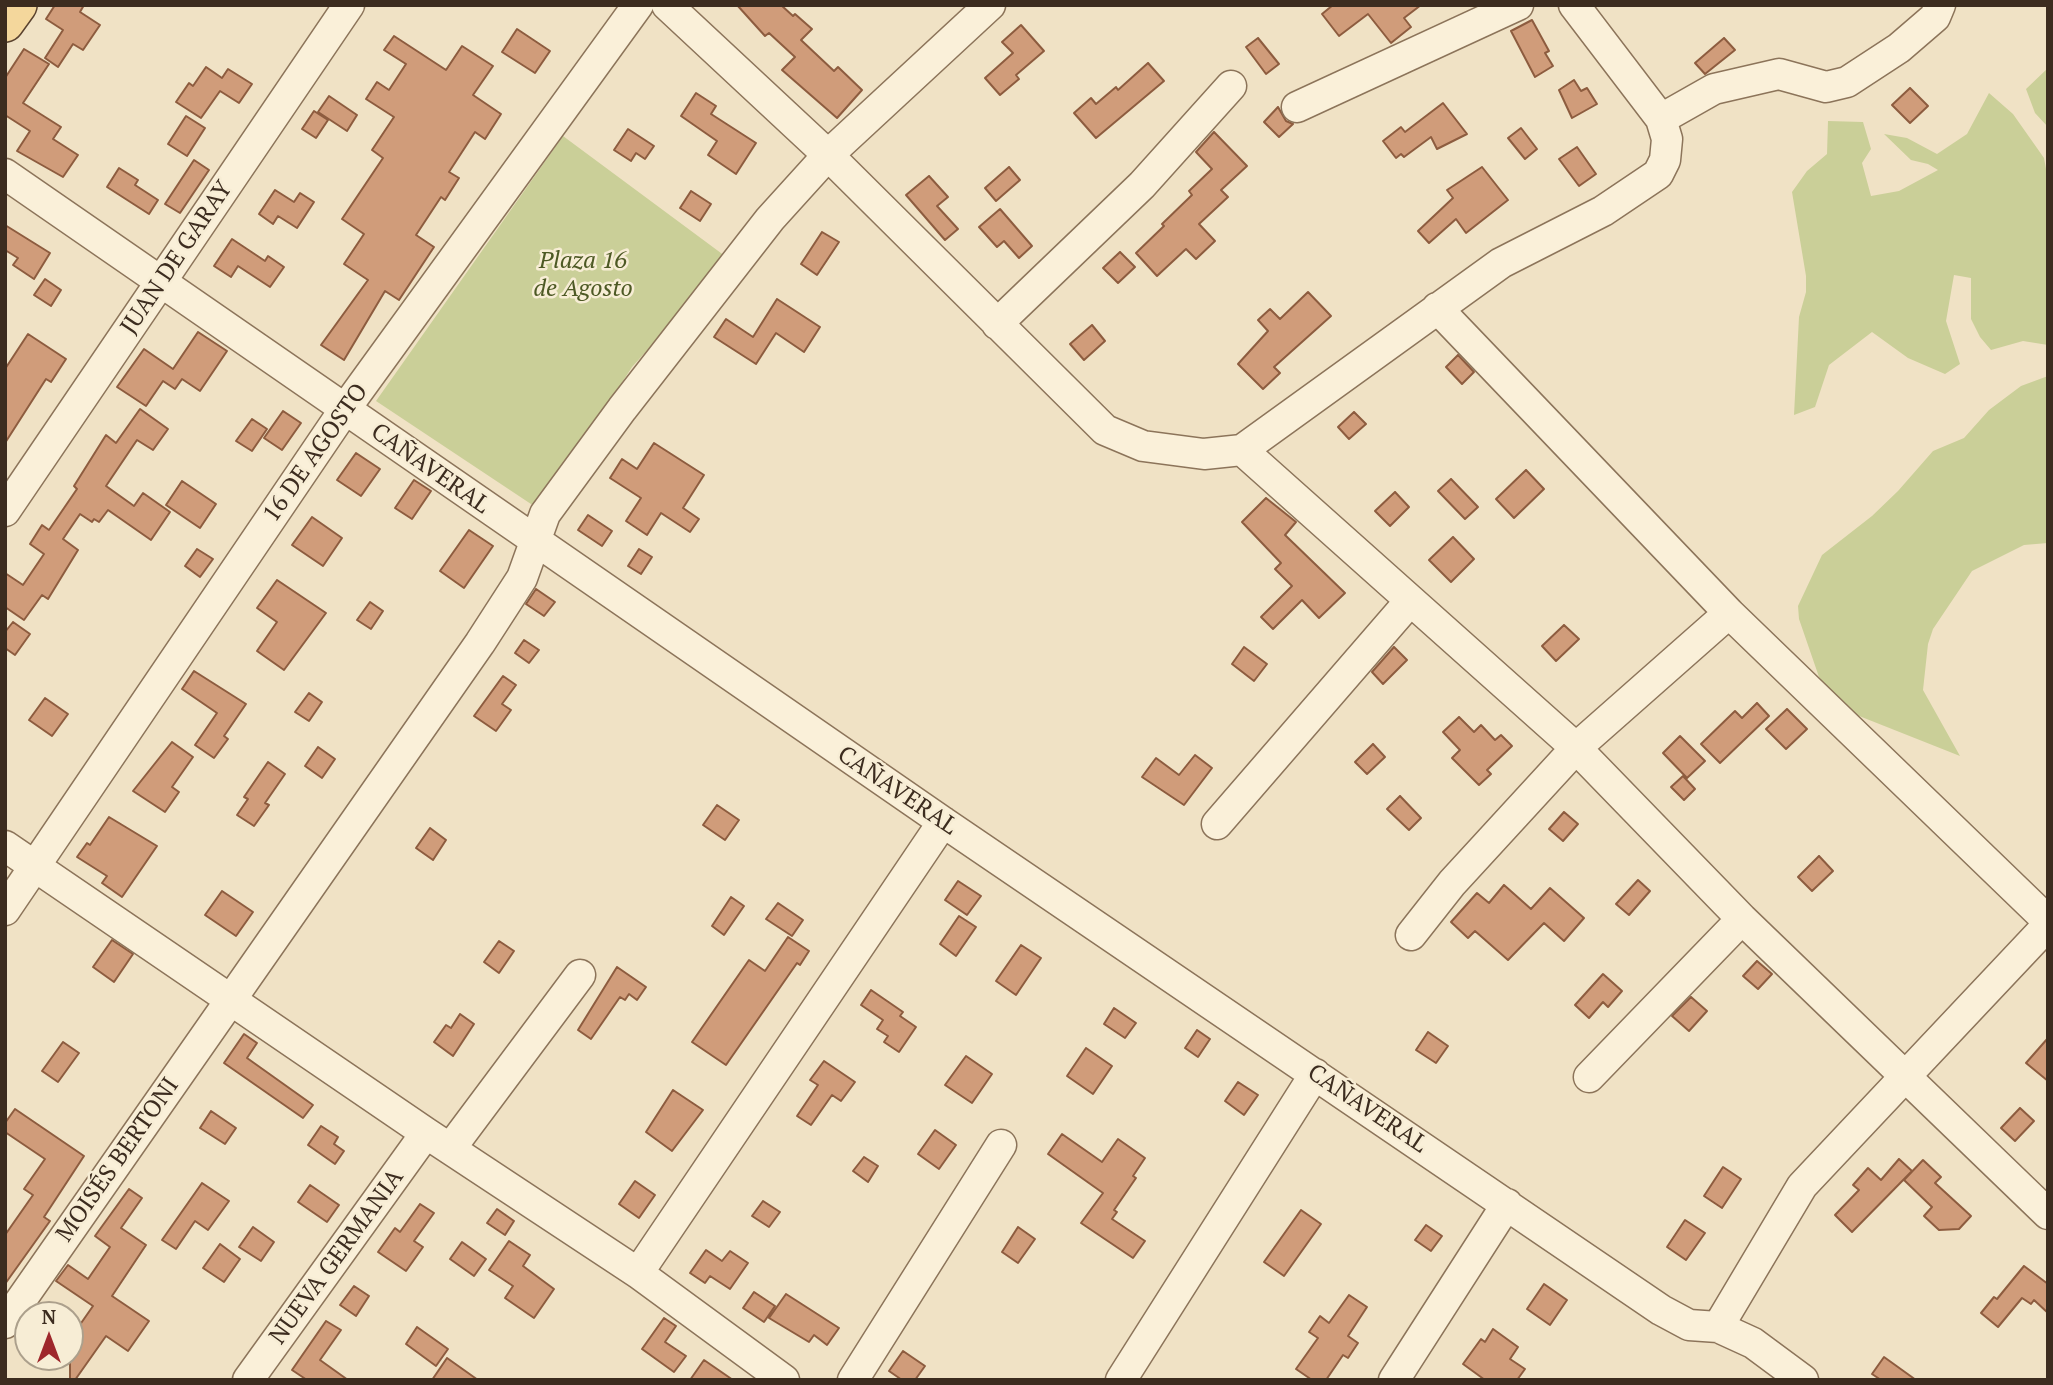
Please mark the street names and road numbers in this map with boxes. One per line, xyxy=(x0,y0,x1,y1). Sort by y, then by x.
street label: JUAN DE GARAY xyxy=(115,176,239,340)
street label: 16 DE AGOSTO xyxy=(258,378,374,528)
street label: CAÑAVERAL xyxy=(365,418,495,520)
street label: CAÑAVERAL xyxy=(832,740,962,842)
street label: CAÑAVERAL xyxy=(1302,1058,1432,1160)
street label: MOISÉS BERTONI xyxy=(51,1073,185,1247)
street label: NUEVA GERMANIA xyxy=(264,1164,410,1350)

